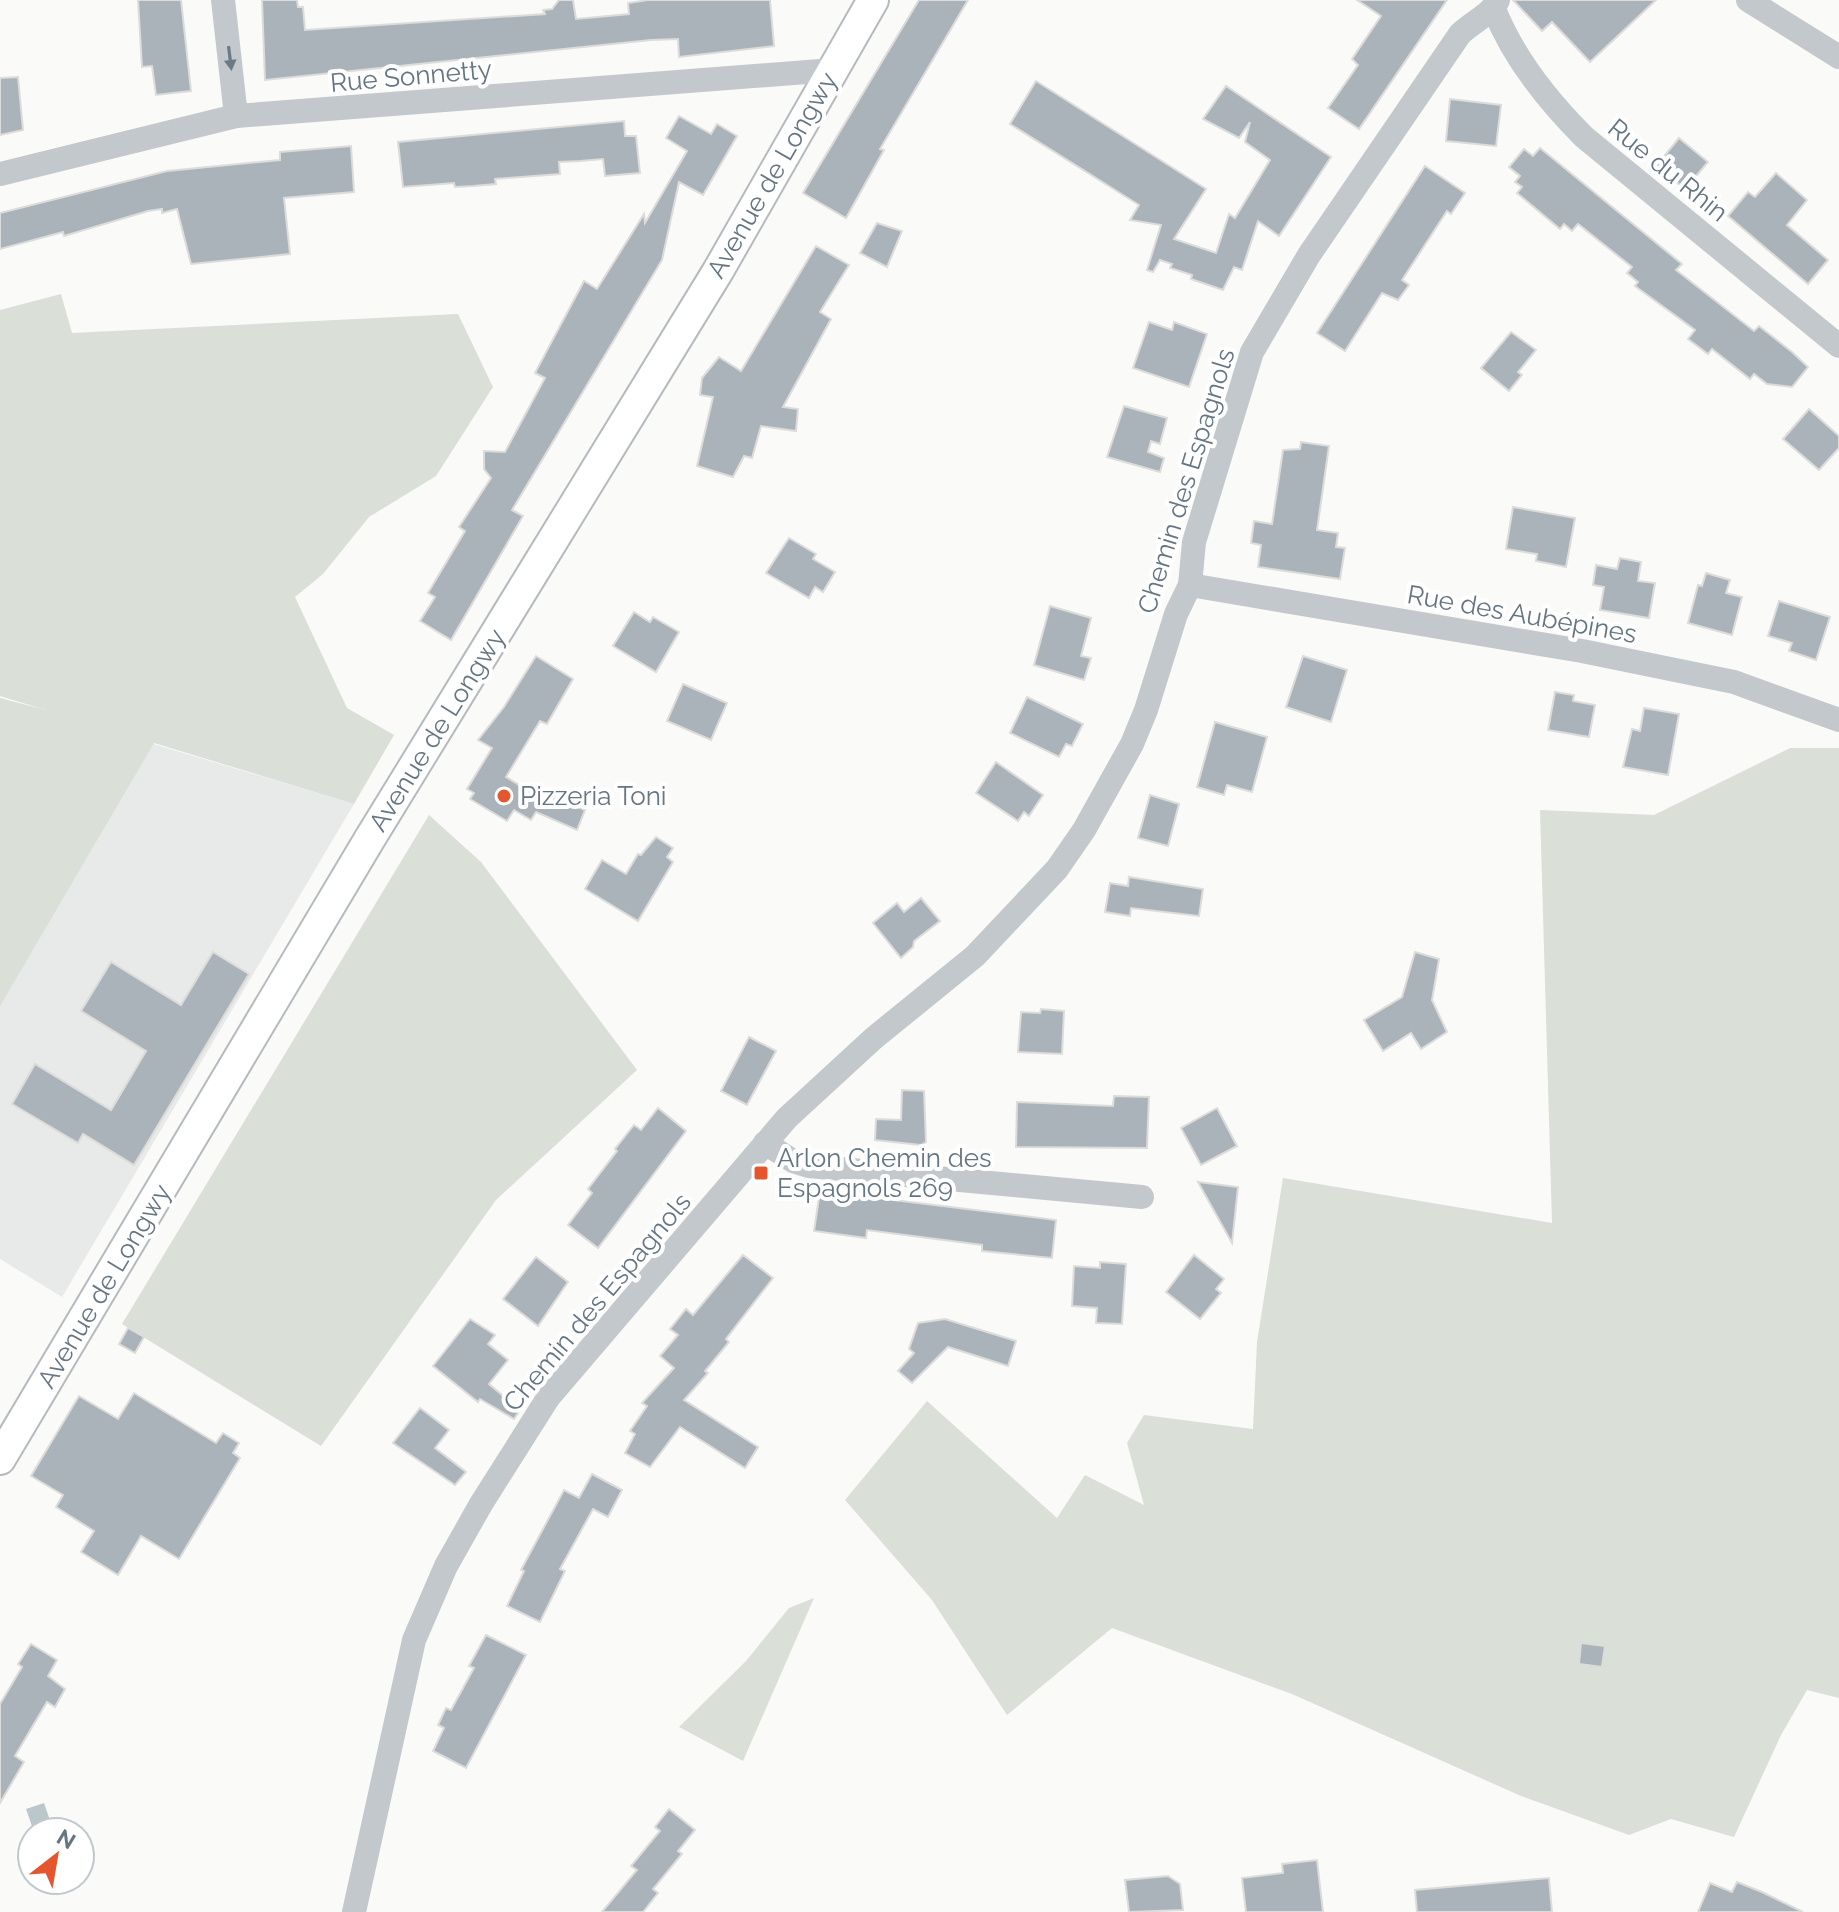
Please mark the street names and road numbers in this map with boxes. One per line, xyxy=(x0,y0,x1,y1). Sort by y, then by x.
street label: Rue Sonnetty xyxy=(329,54,493,98)
street label: Avenue de Longwy xyxy=(701,67,843,283)
street label: Rue du Rhin xyxy=(1602,113,1734,227)
street label: Chemin des Espagnols xyxy=(1131,345,1241,617)
street label: Rue des Aubépines xyxy=(1405,579,1639,649)
street label: Avenue de Longwy xyxy=(363,623,511,837)
street label: Avenue de Longwy xyxy=(31,1179,177,1393)
street label: Chemin des Espagnols xyxy=(497,1187,697,1417)

